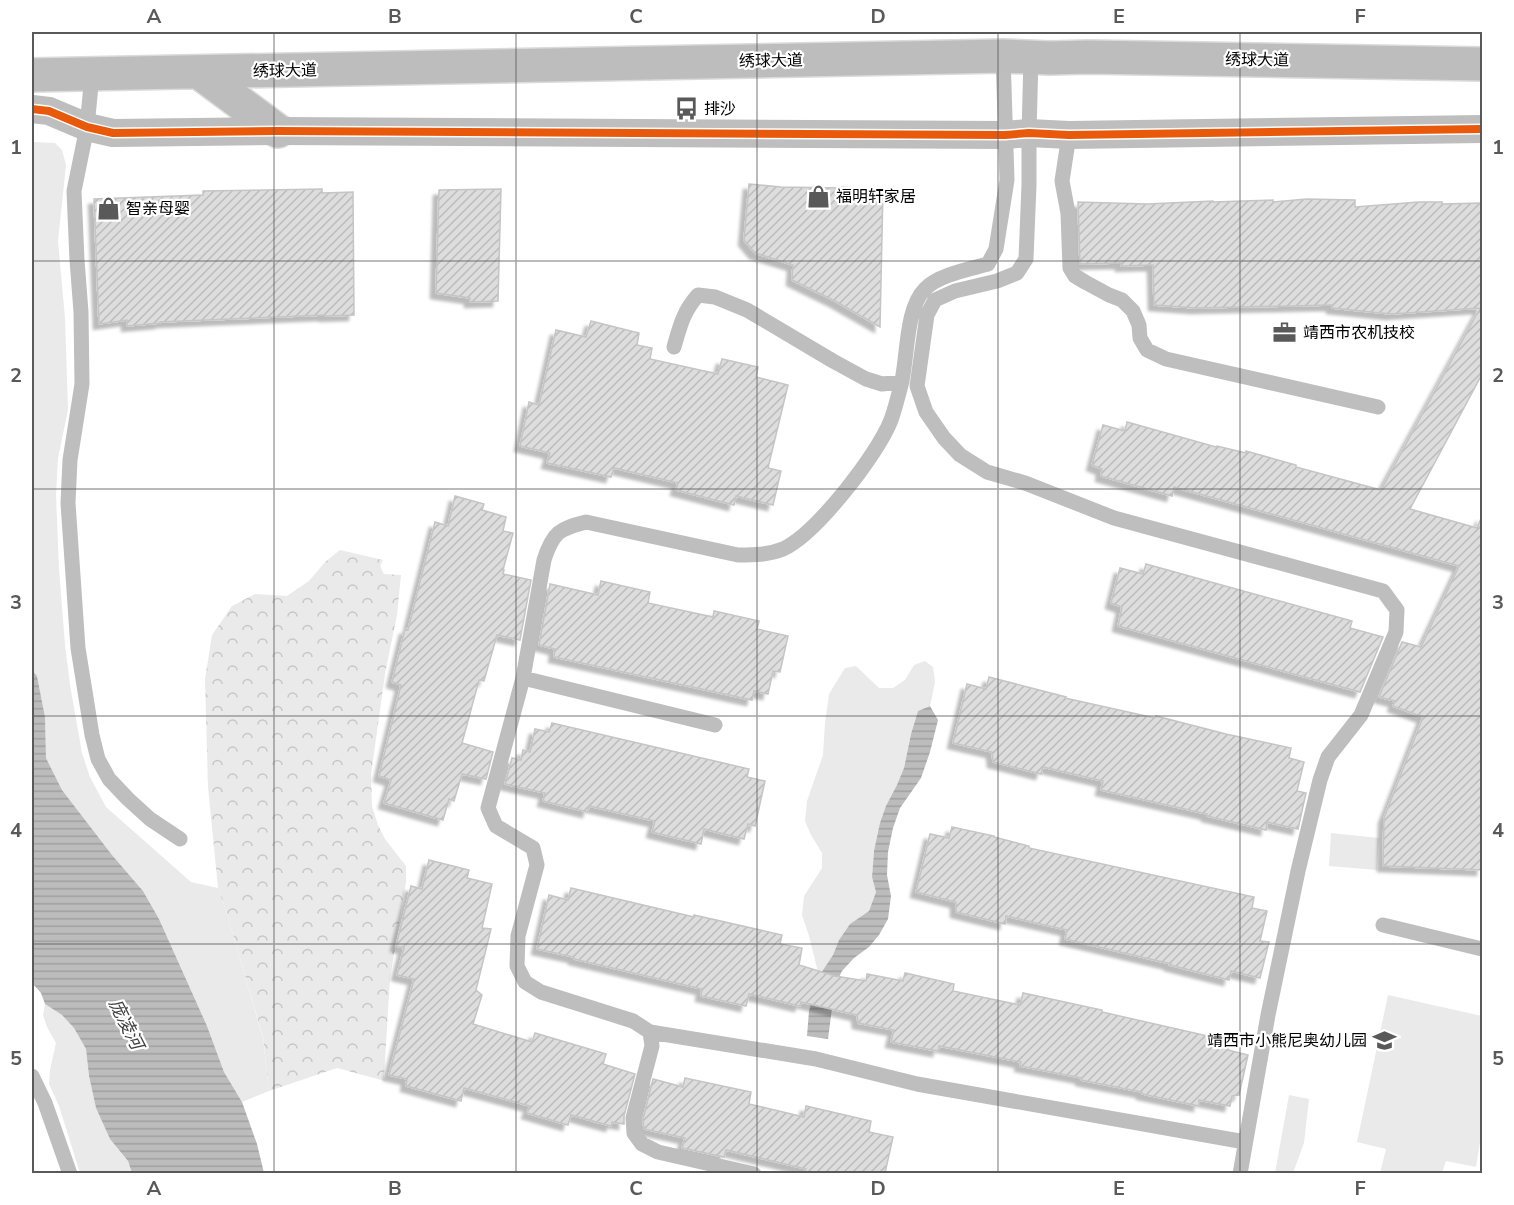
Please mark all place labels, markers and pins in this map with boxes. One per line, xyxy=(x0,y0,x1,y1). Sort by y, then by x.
bus stop icon: 排沙 xyxy=(673,96,699,122)
place label: 排沙 xyxy=(704,98,736,120)
shop icon: 福明轩家居 xyxy=(805,184,831,210)
place label: 福明轩家居 xyxy=(836,186,916,208)
shop icon: 智亲母婴 xyxy=(95,196,121,222)
place label: 智亲母婴 xyxy=(126,198,190,220)
office icon: 靖西市农机技校 xyxy=(1272,320,1298,346)
place label: 靖西市农机技校 xyxy=(1303,322,1415,344)
school or university icon: 靖西市小熊尼奥幼儿园 xyxy=(1372,1028,1398,1054)
place label: 靖西市小熊尼奥幼儿园 xyxy=(1207,1030,1367,1052)

